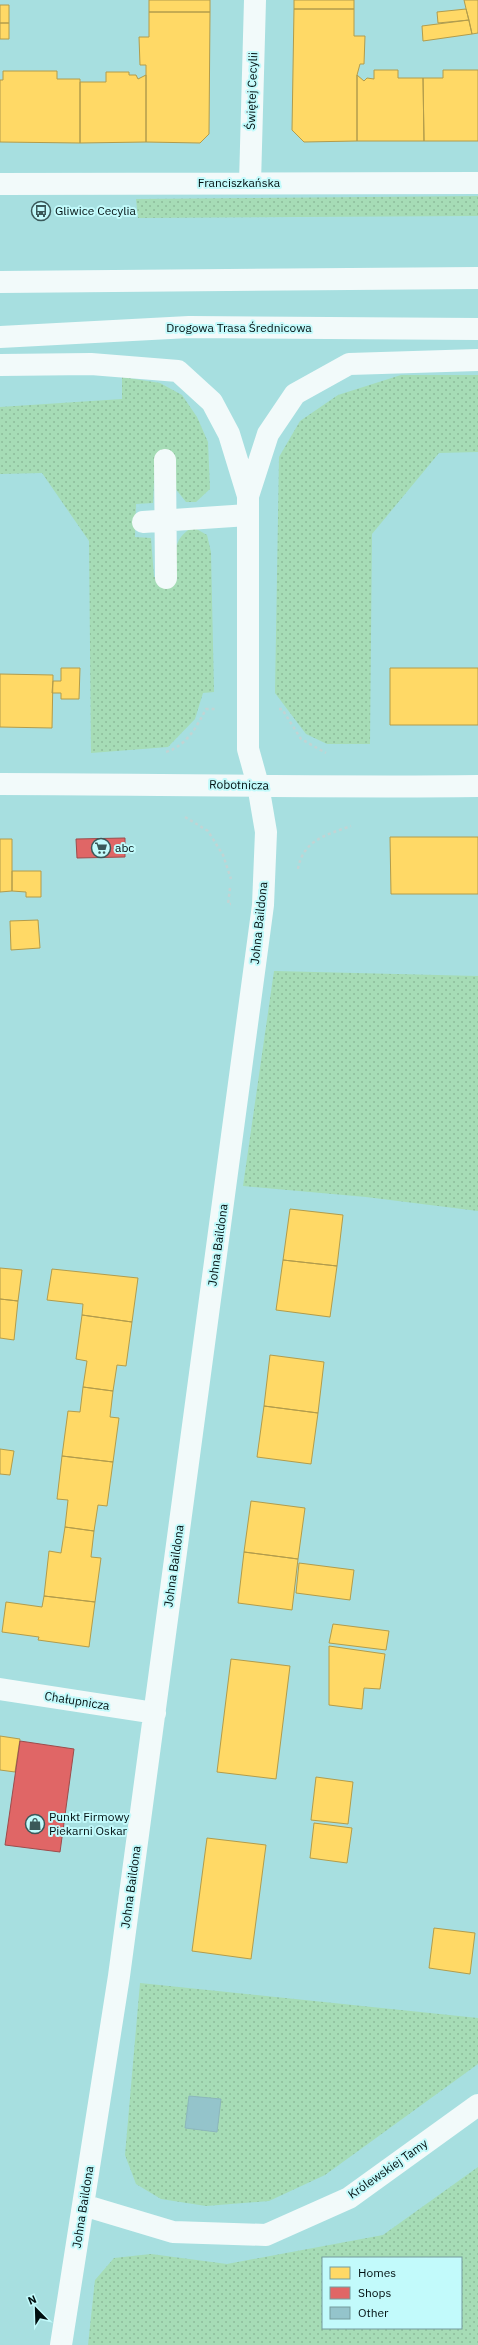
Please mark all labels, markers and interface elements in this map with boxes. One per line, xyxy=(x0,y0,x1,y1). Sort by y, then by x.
street label: Świętej Cecylii xyxy=(243,52,260,130)
street label: Franciszkańska xyxy=(198,175,281,190)
bus stop icon: Gliwice Cecylia xyxy=(30,200,52,222)
place label: Gliwice Cecylia xyxy=(55,203,137,218)
street label: Drogowa Trasa Średnicowa xyxy=(166,320,312,335)
street label: Robotnicza xyxy=(209,776,270,793)
supermarket icon: abc xyxy=(90,837,112,859)
place label: abc xyxy=(115,840,134,855)
street label: Johna Baildona xyxy=(247,880,270,965)
street label: Johna Baildona xyxy=(204,1202,231,1287)
street label: Johna Baildona xyxy=(160,1523,187,1608)
street label: Chałupnicza xyxy=(43,1688,111,1713)
place label: Punkt Firmowy Piekarni Oskar xyxy=(49,1809,130,1838)
shop icon: Punkt Firmowy Piekarni Oskar xyxy=(24,1813,46,1835)
street label: Johna Baildona xyxy=(117,1844,144,1929)
street label: Królewskiej Tamy xyxy=(345,2136,430,2202)
street label: Johna Baildona xyxy=(69,2164,97,2249)
legend xyxy=(322,2257,462,2329)
text: Homes xyxy=(358,2265,396,2280)
text: Shops xyxy=(358,2285,391,2300)
north arrow xyxy=(16,2289,56,2329)
text: N xyxy=(26,2292,39,2308)
text: Other xyxy=(358,2305,389,2320)

